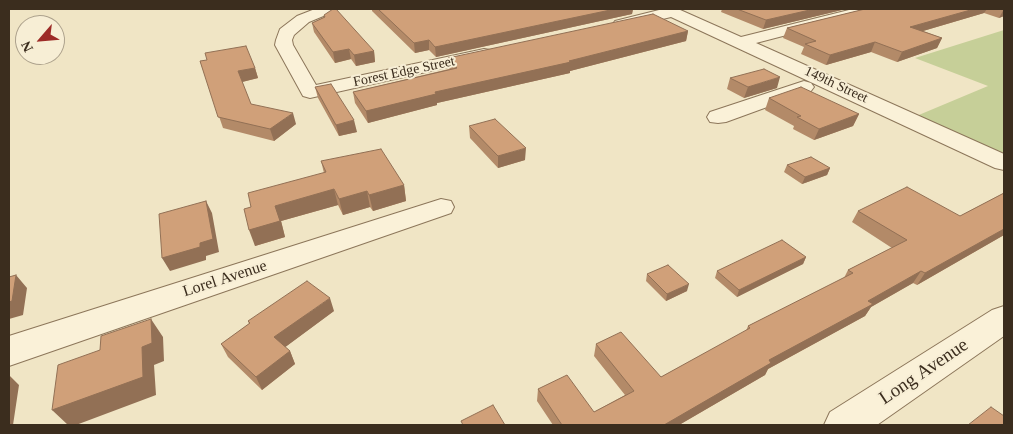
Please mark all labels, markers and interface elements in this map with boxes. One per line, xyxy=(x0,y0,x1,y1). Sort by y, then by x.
north arrow xyxy=(15,15,65,65)
text: N xyxy=(18,39,36,54)
street label: Forest Edge Street xyxy=(352,53,456,91)
street label: 149th Street xyxy=(802,63,870,107)
street label: Lorel Avenue xyxy=(181,256,269,302)
street label: Long Avenue xyxy=(875,334,973,410)

